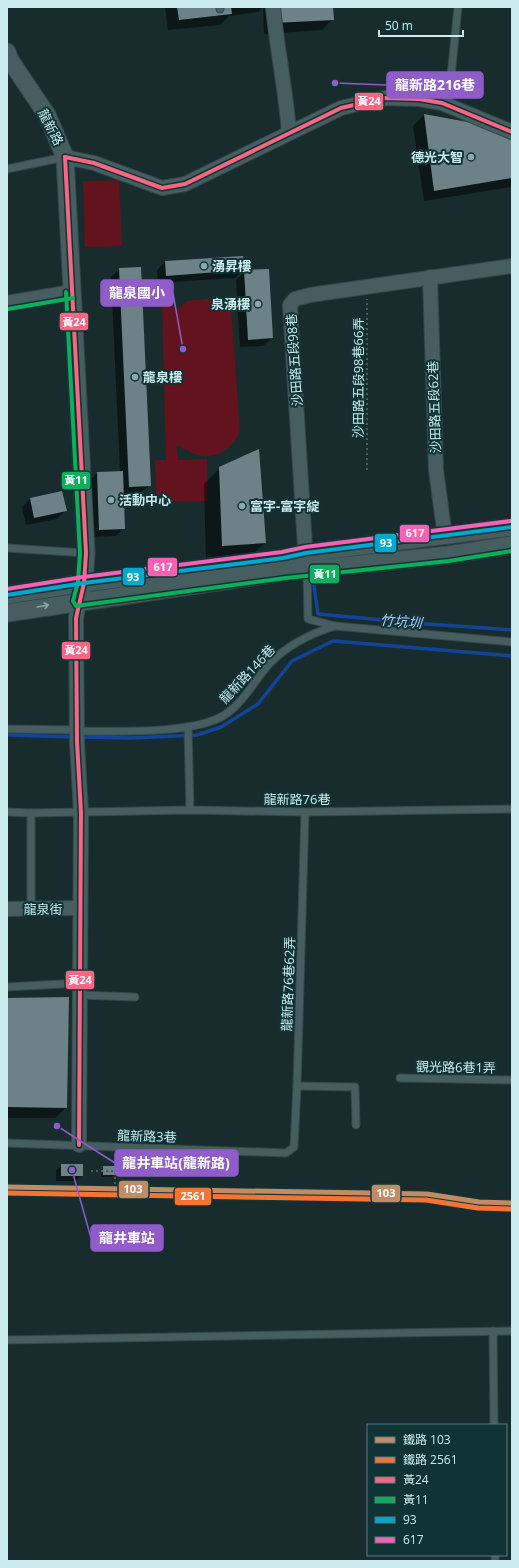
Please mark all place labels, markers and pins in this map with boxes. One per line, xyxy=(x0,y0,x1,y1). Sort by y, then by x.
callout: 龍新路216巷 xyxy=(387,72,483,98)
place label: 德光大智 xyxy=(411,148,463,166)
marker: 德光大智 xyxy=(466,152,476,162)
place label: 湧昇樓 xyxy=(212,257,251,275)
marker: 湧昇樓 xyxy=(199,261,209,271)
callout: 龍泉國小 xyxy=(101,280,173,306)
place label: 泉湧樓 xyxy=(211,295,250,313)
marker: 泉湧樓 xyxy=(253,299,263,309)
place label: 龍泉樓 xyxy=(143,368,182,386)
marker: 龍泉樓 xyxy=(130,372,140,382)
place label: 活動中心 xyxy=(119,491,171,509)
marker: 活動中心 xyxy=(106,495,116,505)
place label: 富宇-富宇綻 xyxy=(250,497,319,515)
marker: 富宇-富宇綻 xyxy=(237,501,247,511)
callout: 龍井車站(龍新路) xyxy=(115,1150,238,1176)
callout: 龍井車站 xyxy=(91,1225,163,1251)

